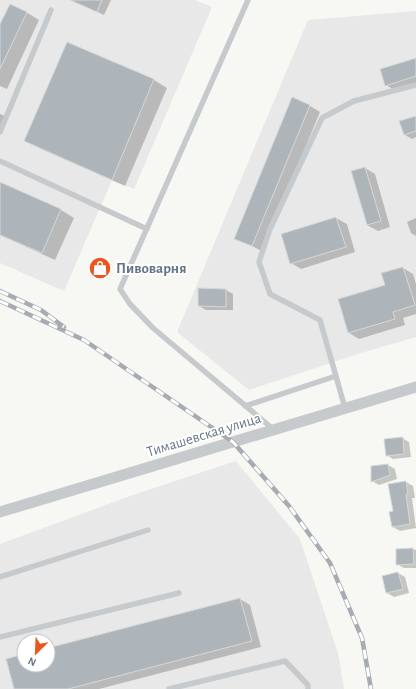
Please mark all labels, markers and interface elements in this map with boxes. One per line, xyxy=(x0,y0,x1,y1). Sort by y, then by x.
shop icon: Пивоварня xyxy=(87,255,113,281)
place label: Пивоварня xyxy=(116,261,186,276)
street label: Тимашевская улица xyxy=(145,410,263,460)
north arrow xyxy=(16,633,56,673)
text: N xyxy=(26,655,38,668)

